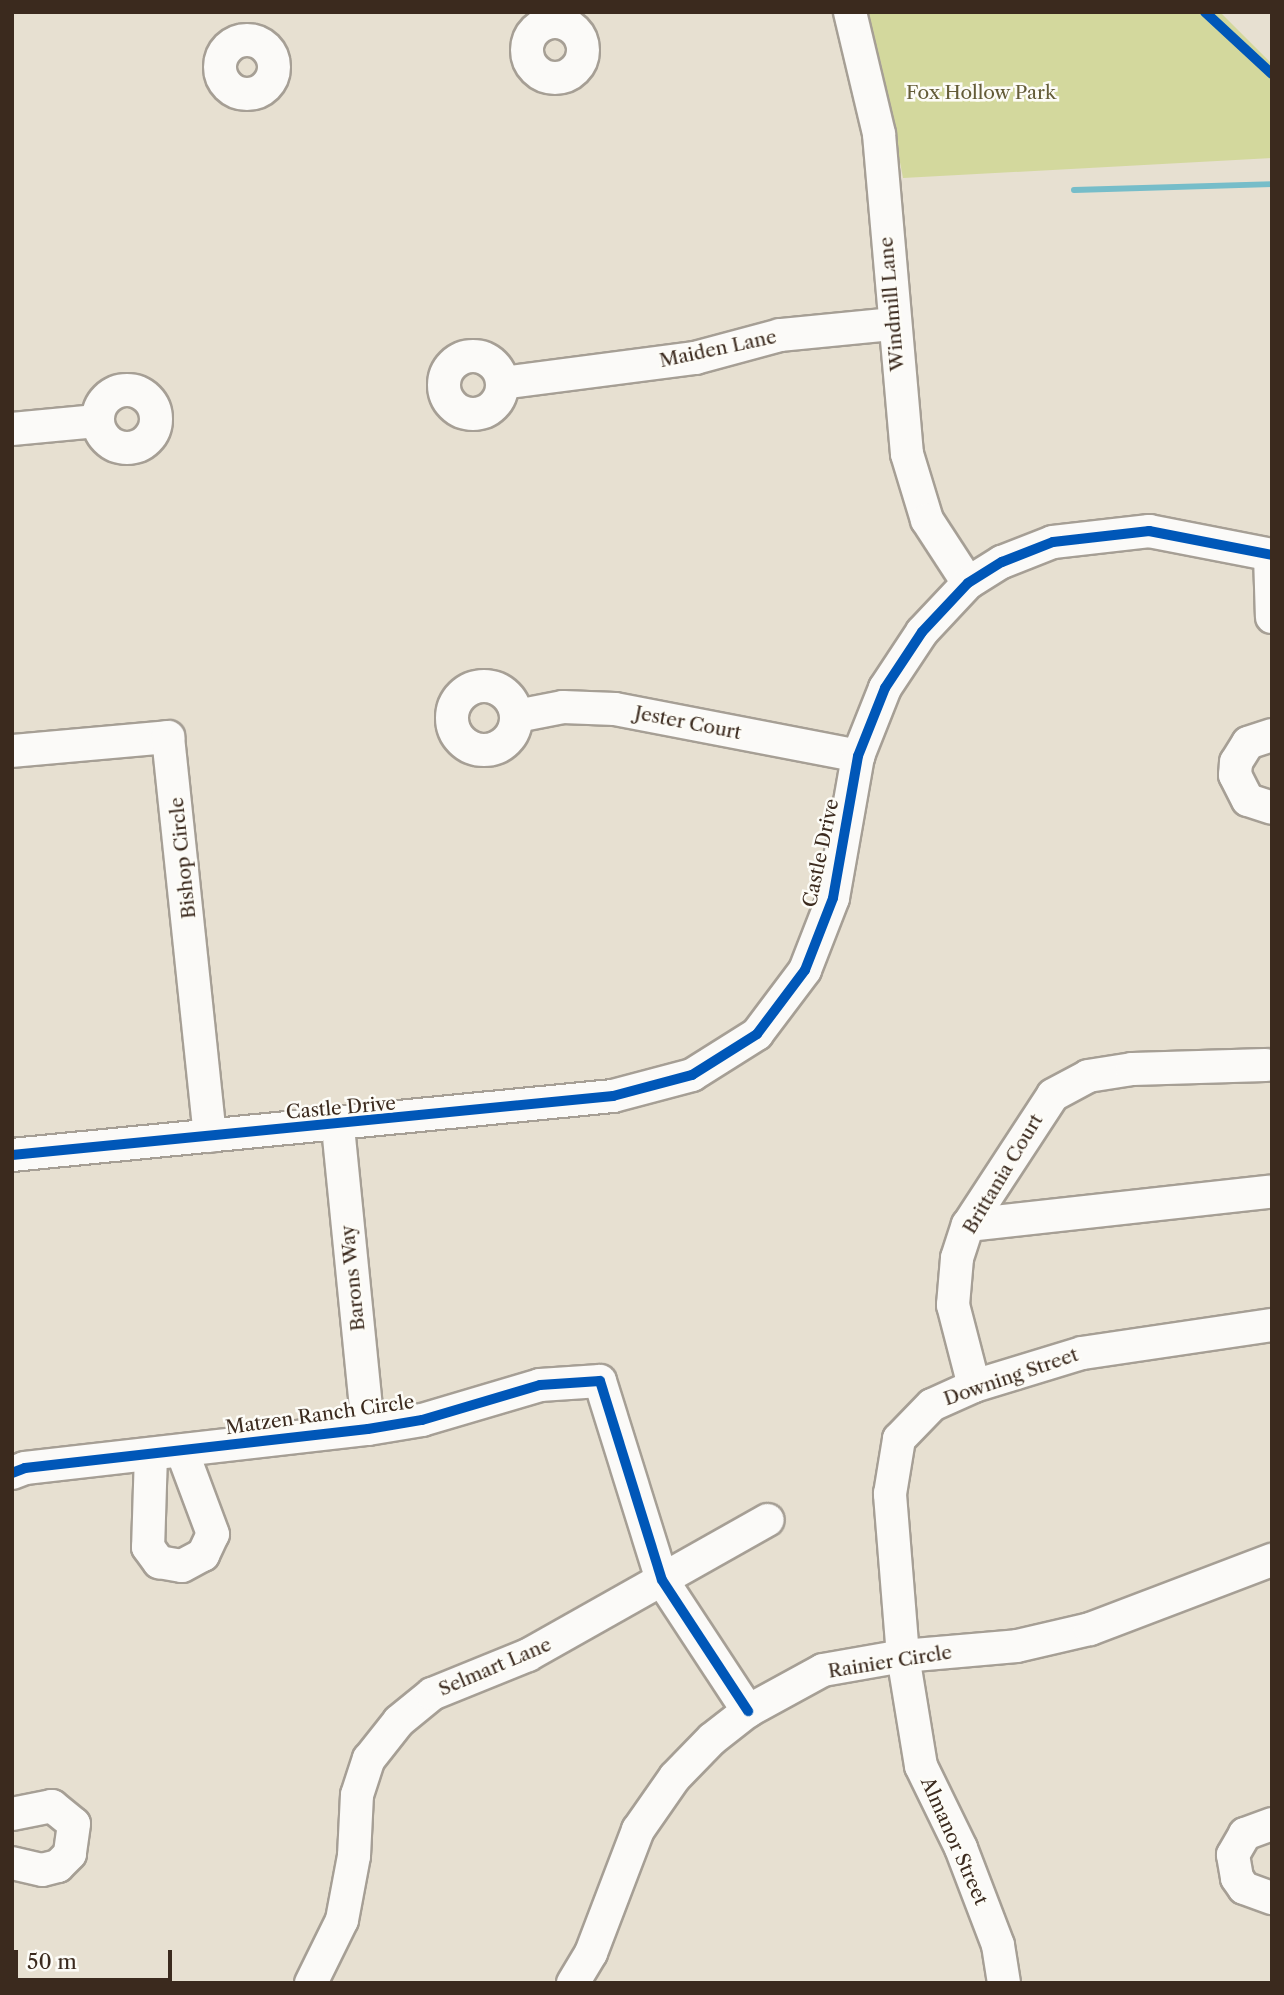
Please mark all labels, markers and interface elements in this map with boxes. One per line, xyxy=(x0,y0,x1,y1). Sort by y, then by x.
park label: Fox Hollow Park xyxy=(906,82,1056,104)
street label: Windmill Lane xyxy=(875,236,909,372)
street label: Maiden Lane xyxy=(657,325,779,373)
street label: Jester Court xyxy=(633,701,743,745)
street label: Bishop Circle xyxy=(165,796,201,920)
street label: Castle Drive xyxy=(798,797,844,909)
street label: Castle Drive xyxy=(285,1092,397,1124)
street label: Brittania Court xyxy=(958,1110,1048,1238)
street label: Barons Way xyxy=(336,1224,370,1332)
street label: Downing Street xyxy=(941,1343,1081,1411)
street label: Matzen Ranch Circle xyxy=(224,1390,416,1440)
street label: Selmart Lane xyxy=(435,1633,555,1701)
street label: Rainier Circle xyxy=(826,1641,954,1683)
street label: Almanor Street xyxy=(916,1773,992,1909)
scale bar xyxy=(18,1936,175,1980)
text: 50 m xyxy=(27,1949,77,1974)

